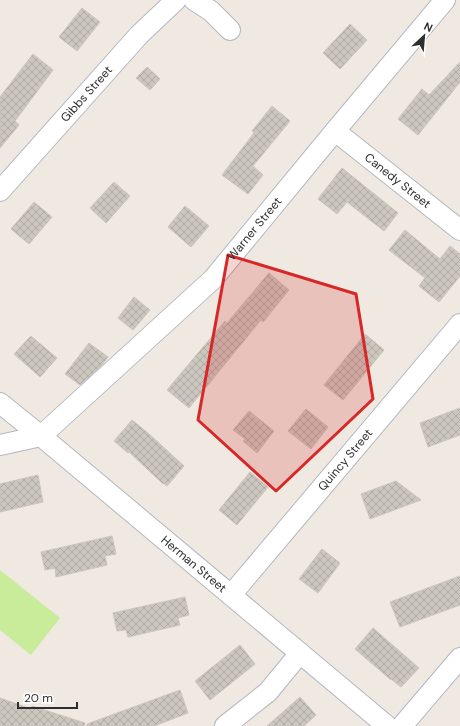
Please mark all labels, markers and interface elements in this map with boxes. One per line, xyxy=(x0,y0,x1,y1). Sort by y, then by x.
north arrow xyxy=(404,16,444,56)
text: N xyxy=(422,19,435,35)
street label: Gibbs Street xyxy=(57,62,116,126)
street label: Canedy Street xyxy=(361,149,434,212)
street label: Warner Street xyxy=(224,194,285,264)
street label: Quincy Street xyxy=(314,425,376,494)
street label: Herman Street xyxy=(158,532,230,596)
scale bar xyxy=(18,684,77,710)
text: 20 m xyxy=(24,690,53,706)

